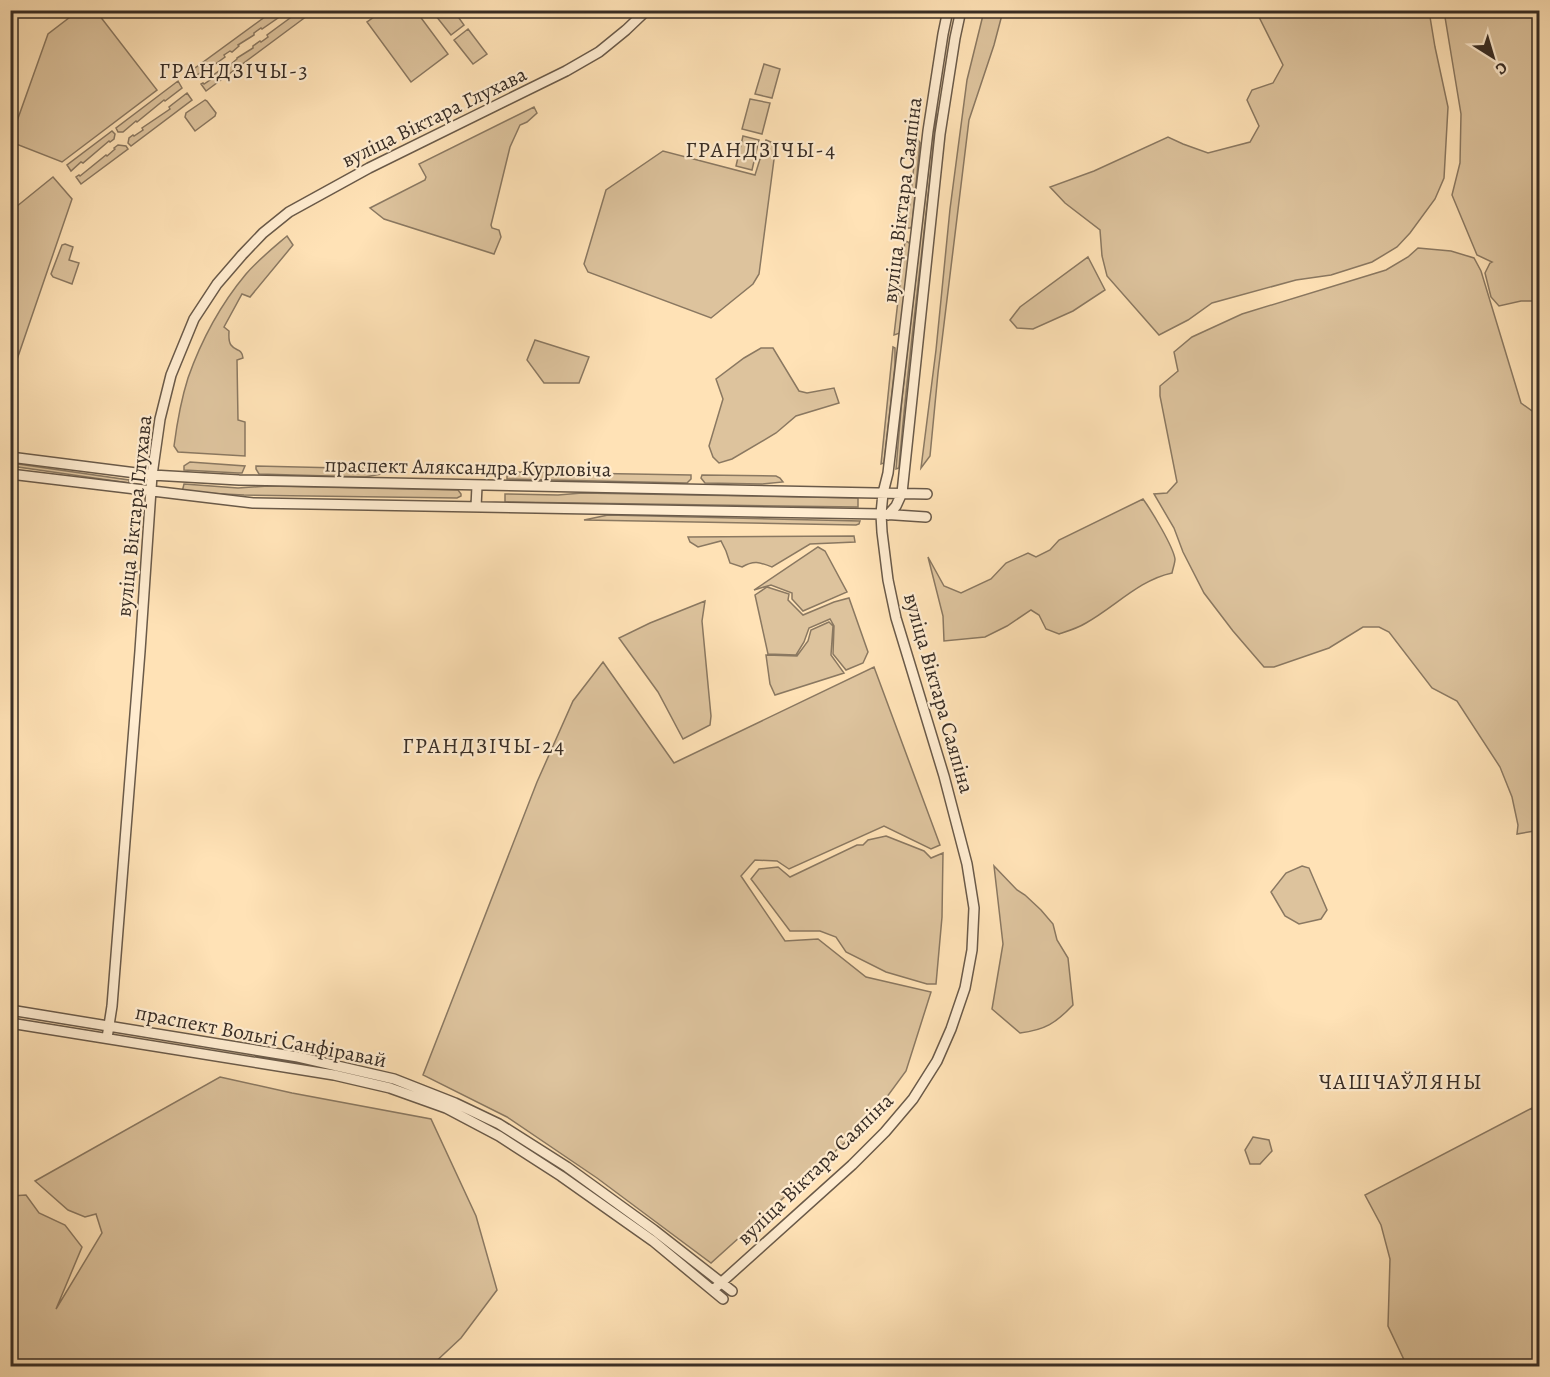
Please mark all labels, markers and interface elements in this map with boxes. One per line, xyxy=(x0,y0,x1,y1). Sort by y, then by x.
north arrow xyxy=(1463,27,1523,87)
district label: ГРАНДЗІЧЫ-3 xyxy=(159,56,309,86)
text: С xyxy=(1491,56,1512,80)
street label: вуліца Віктара Глухава xyxy=(337,60,532,174)
street label: вуліца Віктара Саяпіна xyxy=(875,95,929,304)
district label: ГРАНДЗІЧЫ-4 xyxy=(685,135,837,165)
street label: вуліца Віктара Глухава xyxy=(109,413,159,618)
street label: праспект Аляксандра Курловіча xyxy=(324,450,612,484)
street label: вуліца Віктара Саяпіна xyxy=(897,590,981,797)
district label: ГРАНДЗІЧЫ-24 xyxy=(402,731,566,761)
street label: праспект Вольгі Санфіравай xyxy=(133,998,389,1074)
district label: ЧАШЧАЎЛЯНЫ xyxy=(1319,1067,1483,1097)
street label: вуліца Віктара Саяпіна xyxy=(731,1087,899,1251)

